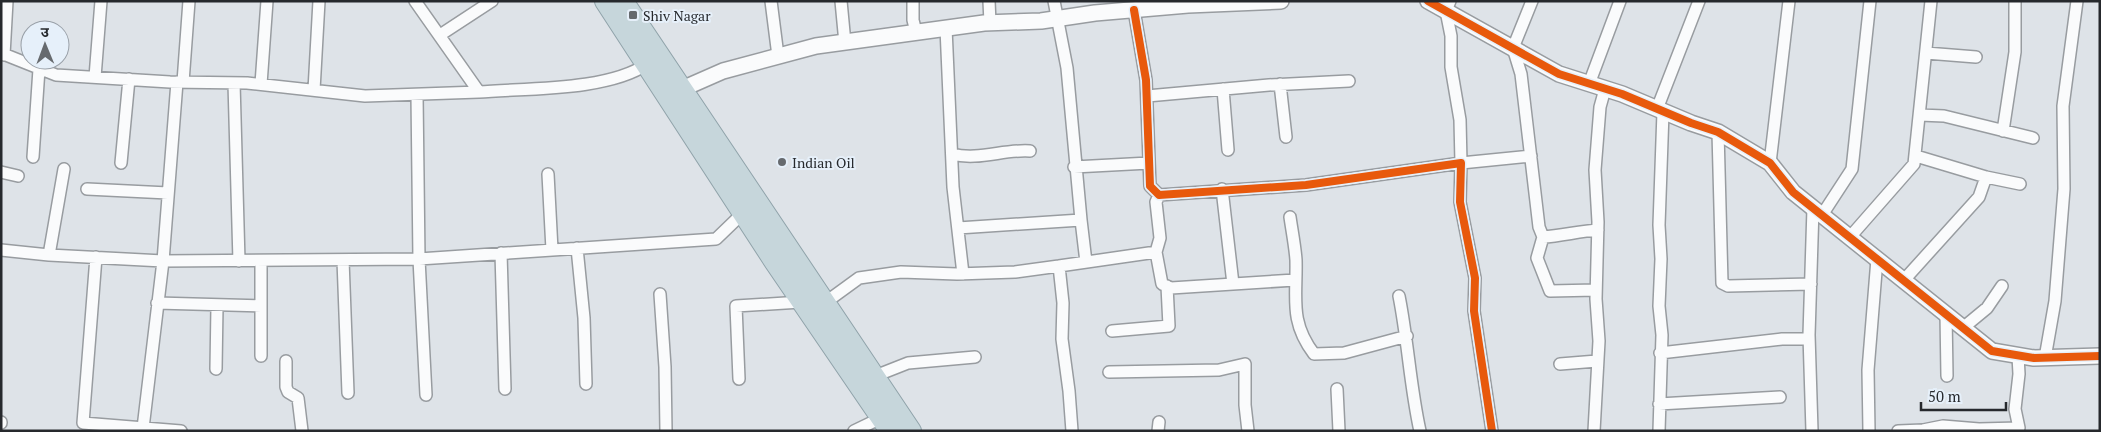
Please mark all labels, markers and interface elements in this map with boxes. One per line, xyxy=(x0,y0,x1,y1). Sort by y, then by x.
place label: Shiv Nagar xyxy=(643,6,711,25)
marker: Shiv Nagar xyxy=(627,9,639,21)
north arrow xyxy=(20,20,70,70)
text: उ xyxy=(40,22,50,41)
place label: Indian Oil xyxy=(792,153,855,172)
marker: Indian Oil xyxy=(776,156,788,168)
scale bar xyxy=(1921,380,2006,412)
text: 50 m xyxy=(1928,386,1961,406)

